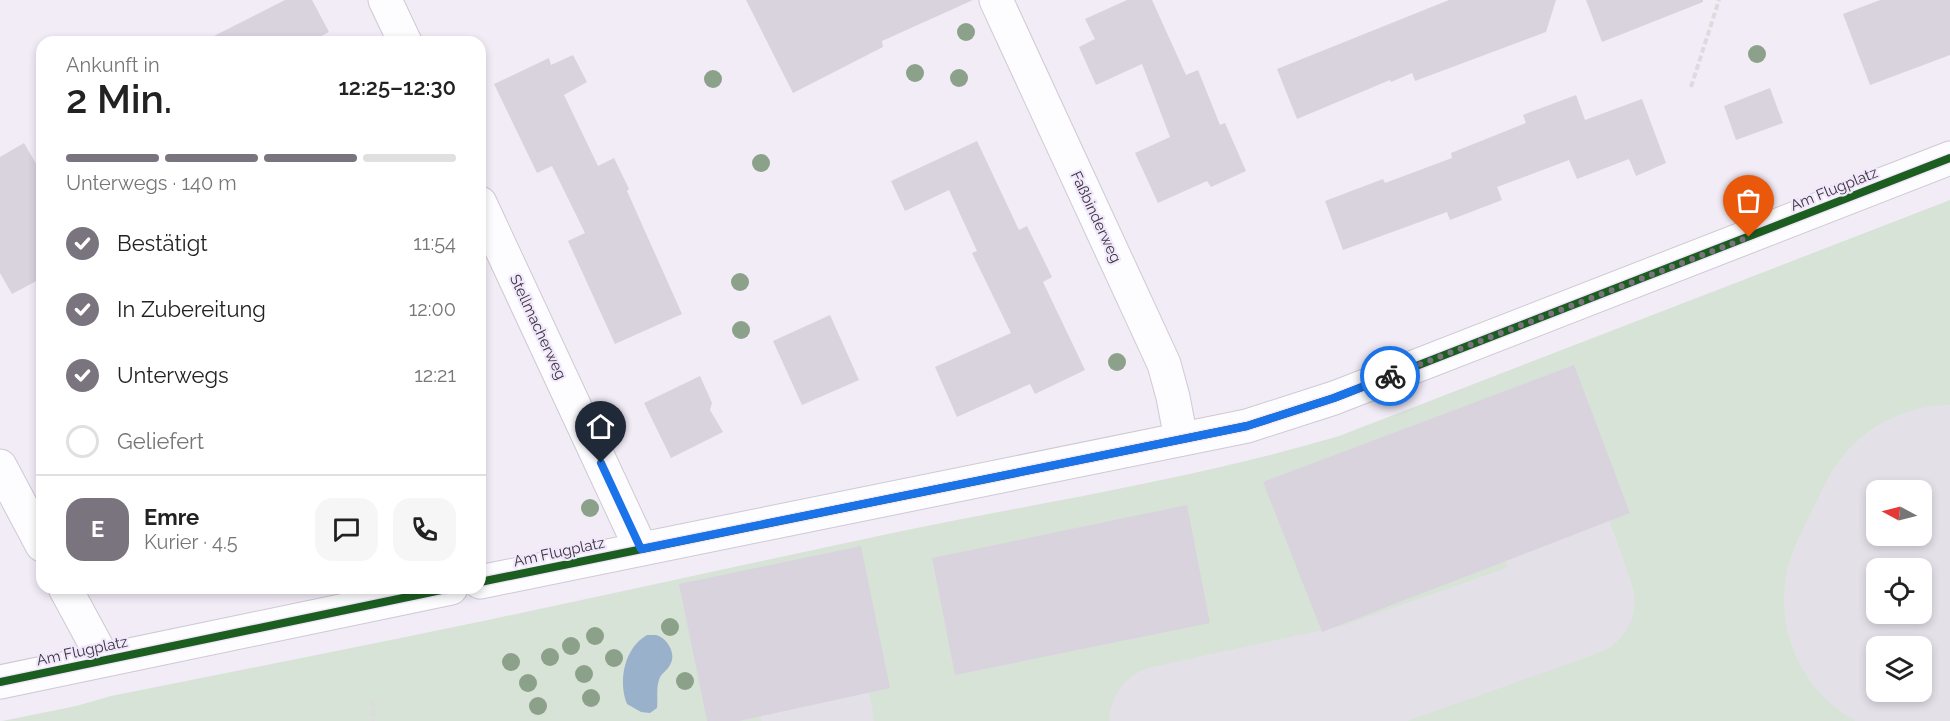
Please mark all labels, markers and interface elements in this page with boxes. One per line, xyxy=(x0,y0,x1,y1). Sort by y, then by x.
text: Ankunft in xyxy=(66,53,160,77)
text: 12:25–12:30 xyxy=(338,74,456,100)
text: 2 Min. xyxy=(66,76,172,122)
street label: Am Flugplatz xyxy=(1788,163,1880,215)
street label: Faßbinderweg xyxy=(1067,168,1125,266)
text: Unterwegs · 140 m xyxy=(66,171,237,195)
pin xyxy=(1723,175,1774,237)
icon: bag xyxy=(1732,184,1765,217)
icon: check xyxy=(66,227,99,260)
text: Bestätigt xyxy=(117,230,208,256)
text: 11:54 xyxy=(413,231,456,255)
street label: Stellmacherweg xyxy=(506,272,570,382)
icon: check xyxy=(66,293,99,326)
text: In Zubereitung xyxy=(117,296,266,322)
text: 12:00 xyxy=(409,297,456,321)
courier xyxy=(1360,346,1420,406)
icon: check xyxy=(66,359,99,392)
icon: bike xyxy=(1374,360,1407,393)
text: Unterwegs xyxy=(117,362,229,388)
text: 12:21 xyxy=(414,363,456,387)
pin xyxy=(575,401,626,463)
icon: home xyxy=(584,410,617,443)
text: Geliefert xyxy=(117,428,204,454)
north arrow xyxy=(1866,480,1932,546)
map controls xyxy=(1866,480,1932,702)
button: chat xyxy=(315,498,378,561)
button: phone xyxy=(393,498,456,561)
text: Emre xyxy=(144,504,199,530)
text: E xyxy=(91,516,104,542)
text: Kurier · 4.5 xyxy=(144,530,238,554)
street label: Am Flugplatz xyxy=(512,534,606,570)
button: locate xyxy=(1866,558,1932,624)
street label: Am Flugplatz xyxy=(35,633,129,669)
button: layers xyxy=(1866,636,1932,702)

